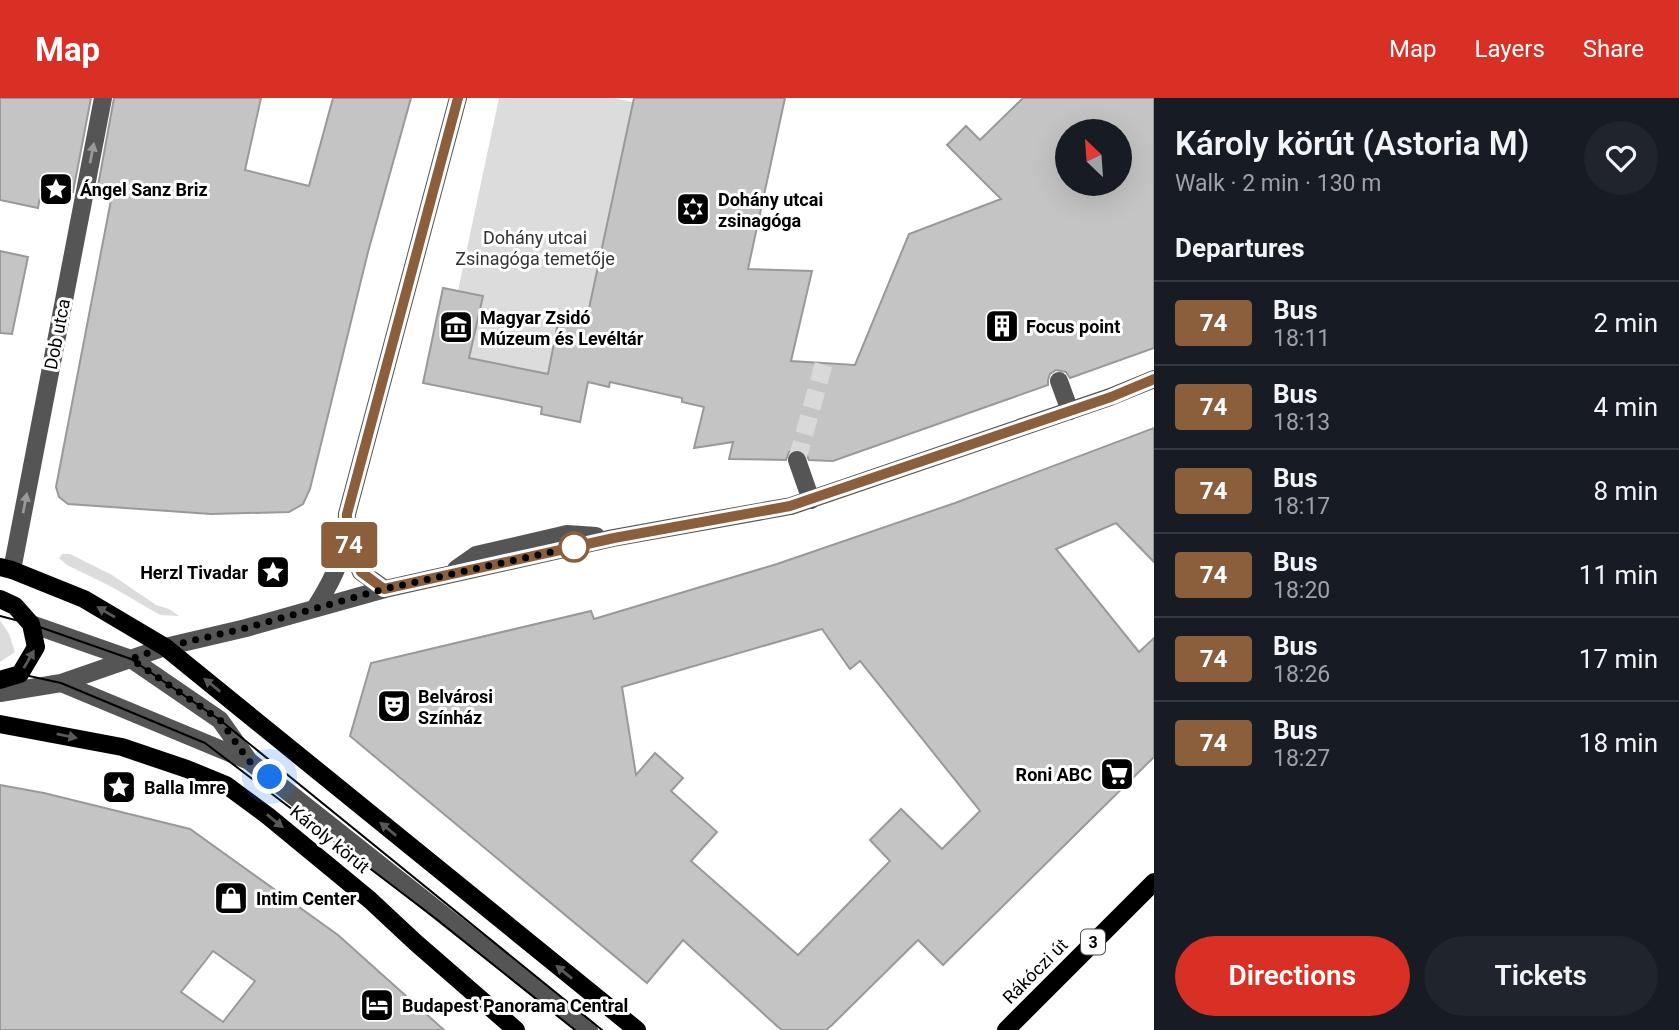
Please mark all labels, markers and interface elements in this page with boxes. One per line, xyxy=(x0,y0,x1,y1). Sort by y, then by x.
text: Map xyxy=(35,30,100,69)
text: Map xyxy=(1389,35,1437,63)
text: Layers xyxy=(1475,35,1545,63)
text: Share xyxy=(1583,35,1644,63)
north arrow xyxy=(1055,119,1132,196)
map controls xyxy=(1055,119,1132,196)
button: heart xyxy=(1584,121,1658,195)
text: Károly körút (Astoria M) xyxy=(1175,124,1529,163)
one-way arrow xyxy=(87,142,98,164)
place icon: Ángel Sanz Briz xyxy=(37,170,75,208)
text: Walk · 2 min · 130 m xyxy=(1175,170,1381,197)
place label: Ángel Sanz Briz xyxy=(80,179,208,200)
place label: Dohány utcai zsinagóga xyxy=(718,189,823,231)
synagogue icon: Dohány utcai zsinagóga xyxy=(674,190,712,228)
park label: Dohány utcai Zsinagóga temetője xyxy=(455,227,615,269)
text: Departures xyxy=(1175,233,1305,263)
text: Bus xyxy=(1273,295,1318,325)
street label: Dob utca xyxy=(40,297,74,371)
place label: Magyar Zsidó Múzeum és Levéltár xyxy=(480,307,644,349)
building icon: Focus point xyxy=(983,307,1021,345)
museum icon: Magyar Zsidó Múzeum és Levéltár xyxy=(437,308,475,346)
text: 2 min xyxy=(1593,308,1658,338)
text: 74 xyxy=(1200,309,1227,337)
place label: Focus point xyxy=(1026,316,1120,337)
text: 18:11 xyxy=(1273,325,1330,352)
text: Bus xyxy=(1273,379,1318,409)
text: 4 min xyxy=(1593,392,1658,422)
text: 74 xyxy=(1200,393,1227,421)
text: 18:13 xyxy=(1273,409,1330,436)
text: Bus xyxy=(1273,463,1318,493)
text: 8 min xyxy=(1593,476,1658,506)
text: 74 xyxy=(1200,477,1227,505)
one-way arrow xyxy=(19,492,30,514)
text: 18:17 xyxy=(1273,493,1330,520)
line badge: 74 xyxy=(318,522,380,568)
text: 74 xyxy=(335,531,363,559)
unlabelled marker xyxy=(559,532,589,562)
text: Bus xyxy=(1273,547,1318,577)
place icon: Herzl Tivadar xyxy=(254,553,292,591)
text: 11 min xyxy=(1579,560,1658,590)
text: 74 xyxy=(1200,561,1227,589)
place label: Herzl Tivadar xyxy=(140,562,248,583)
text: 18:20 xyxy=(1273,577,1330,604)
one-way arrow xyxy=(97,606,116,618)
text: Bus xyxy=(1273,631,1318,661)
text: 17 min xyxy=(1579,644,1658,674)
text: 74 xyxy=(1200,645,1227,673)
one-way arrow xyxy=(23,650,35,669)
text: 18:26 xyxy=(1273,661,1330,688)
one-way arrow xyxy=(203,677,221,692)
place label: Belvárosi Színház xyxy=(418,686,493,728)
theatre icon: Belvárosi Színház xyxy=(375,687,413,725)
text: Bus xyxy=(1273,715,1318,745)
text: 18 min xyxy=(1579,728,1658,758)
text: 74 xyxy=(1200,729,1227,757)
one-way arrow xyxy=(56,731,78,742)
text: 18:27 xyxy=(1273,745,1330,772)
supermarket icon: Roni ABC xyxy=(1098,755,1136,793)
your location xyxy=(252,759,287,794)
place label: Roni ABC xyxy=(1016,764,1092,785)
place icon: Balla Imre xyxy=(100,768,138,806)
place label: Balla Imre xyxy=(144,777,226,798)
street label: Károly körút xyxy=(286,801,374,877)
one-way arrow xyxy=(265,814,283,829)
one-way arrow xyxy=(379,821,397,836)
shop icon: Intim Center xyxy=(212,879,250,917)
place label: Intim Center xyxy=(256,888,357,909)
road number: 3 xyxy=(1081,930,1105,954)
street label: Rákóczi út xyxy=(998,934,1072,1008)
button: Directions xyxy=(1175,936,1410,1016)
button: Tickets xyxy=(1424,936,1658,1016)
one-way arrow xyxy=(556,965,573,980)
hotel icon: Budapest Panorama Central xyxy=(358,986,396,1024)
place label: Budapest Panorama Central xyxy=(402,995,628,1016)

